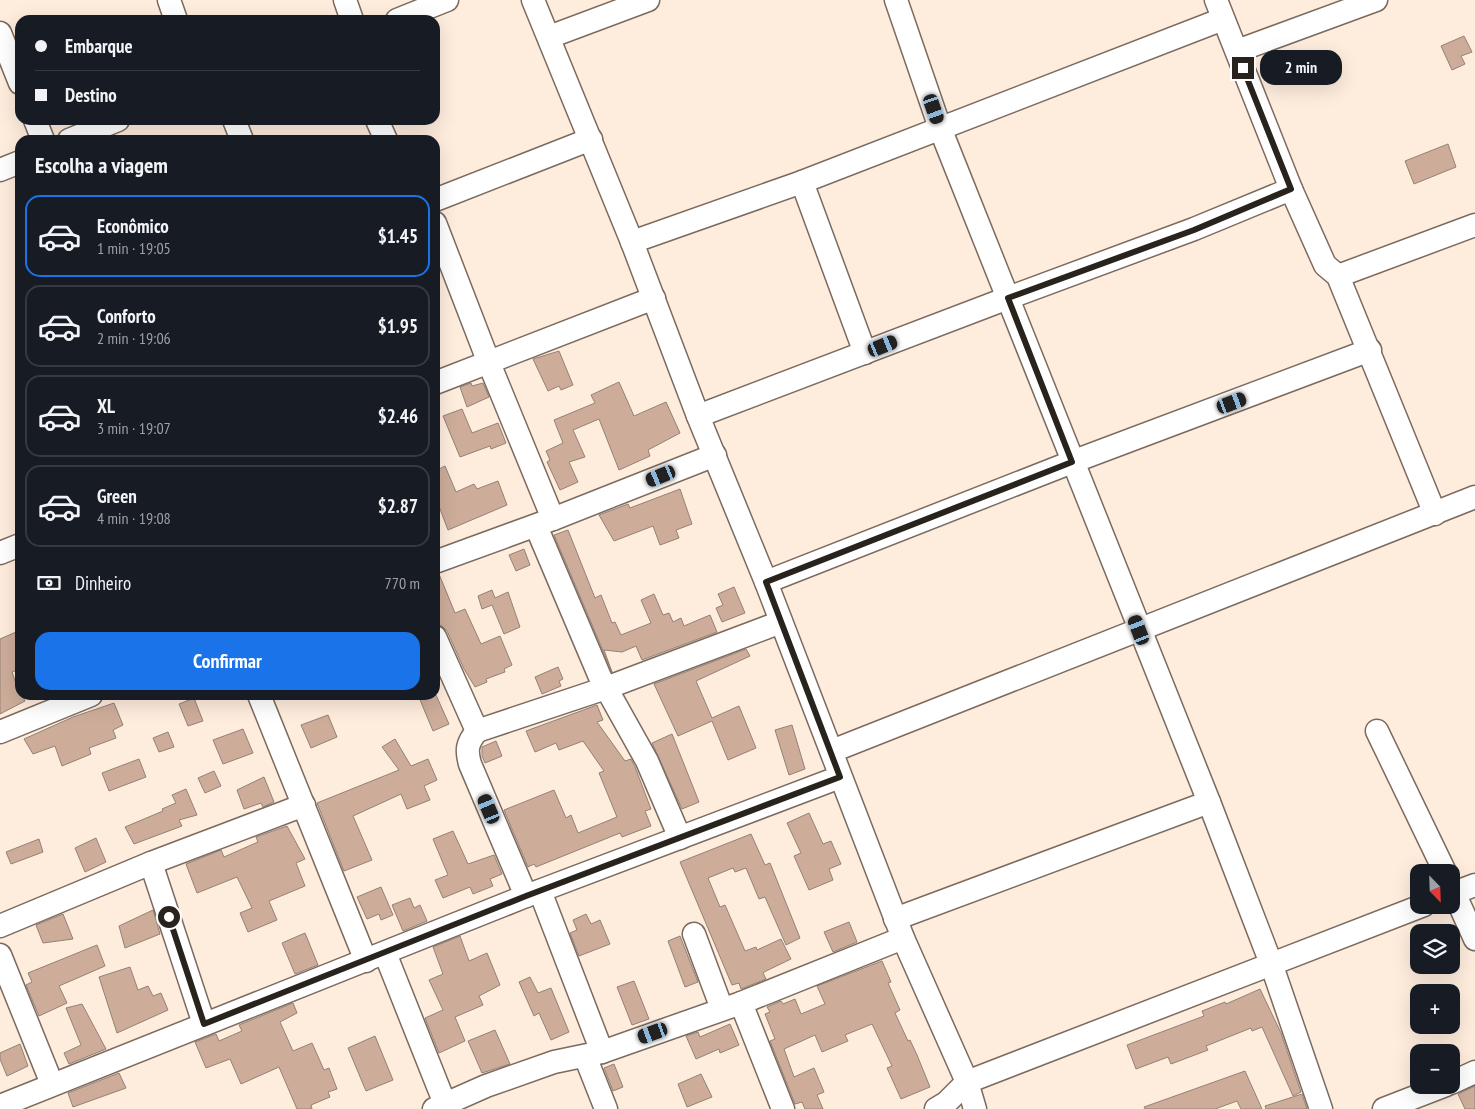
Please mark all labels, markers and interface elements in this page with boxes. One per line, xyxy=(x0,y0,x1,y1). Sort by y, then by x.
text: Embarque xyxy=(65,34,133,58)
callout: 2 min xyxy=(1260,50,1343,86)
route end xyxy=(1232,57,1254,79)
text: 2 min xyxy=(1285,57,1317,77)
text: Destino xyxy=(65,83,117,107)
car xyxy=(922,92,945,126)
text: Escolha a viagem xyxy=(35,151,168,179)
icon: car xyxy=(37,214,82,259)
text: Econômico xyxy=(97,214,169,238)
text: $1.45 xyxy=(378,224,418,248)
text: 1 min · 19:05 xyxy=(97,238,171,258)
icon: car xyxy=(37,304,82,349)
text: Conforto xyxy=(97,304,156,328)
text: $1.95 xyxy=(378,314,418,338)
text: 2 min · 19:06 xyxy=(97,328,171,348)
car xyxy=(866,333,899,359)
car xyxy=(1215,391,1248,415)
icon: car xyxy=(37,394,82,439)
text: XL xyxy=(97,394,115,418)
text: $2.46 xyxy=(378,404,418,428)
text: 3 min · 19:07 xyxy=(97,418,171,438)
car xyxy=(644,463,677,489)
icon: car xyxy=(37,484,82,529)
text: Green xyxy=(97,484,137,508)
text: $2.87 xyxy=(378,494,418,518)
text: 4 min · 19:08 xyxy=(97,508,171,528)
icon: cash xyxy=(35,569,63,597)
text: Dinheiro xyxy=(75,571,131,595)
text: 770 m xyxy=(385,573,420,593)
car xyxy=(1126,613,1151,647)
button: Confirmar xyxy=(35,632,420,690)
car xyxy=(476,792,501,826)
north arrow xyxy=(1410,864,1460,914)
map controls xyxy=(1410,864,1460,1094)
route start xyxy=(158,906,180,928)
button: layers xyxy=(1410,924,1460,974)
button: + xyxy=(1410,984,1460,1034)
car xyxy=(636,1021,669,1045)
button: − xyxy=(1410,1044,1460,1094)

